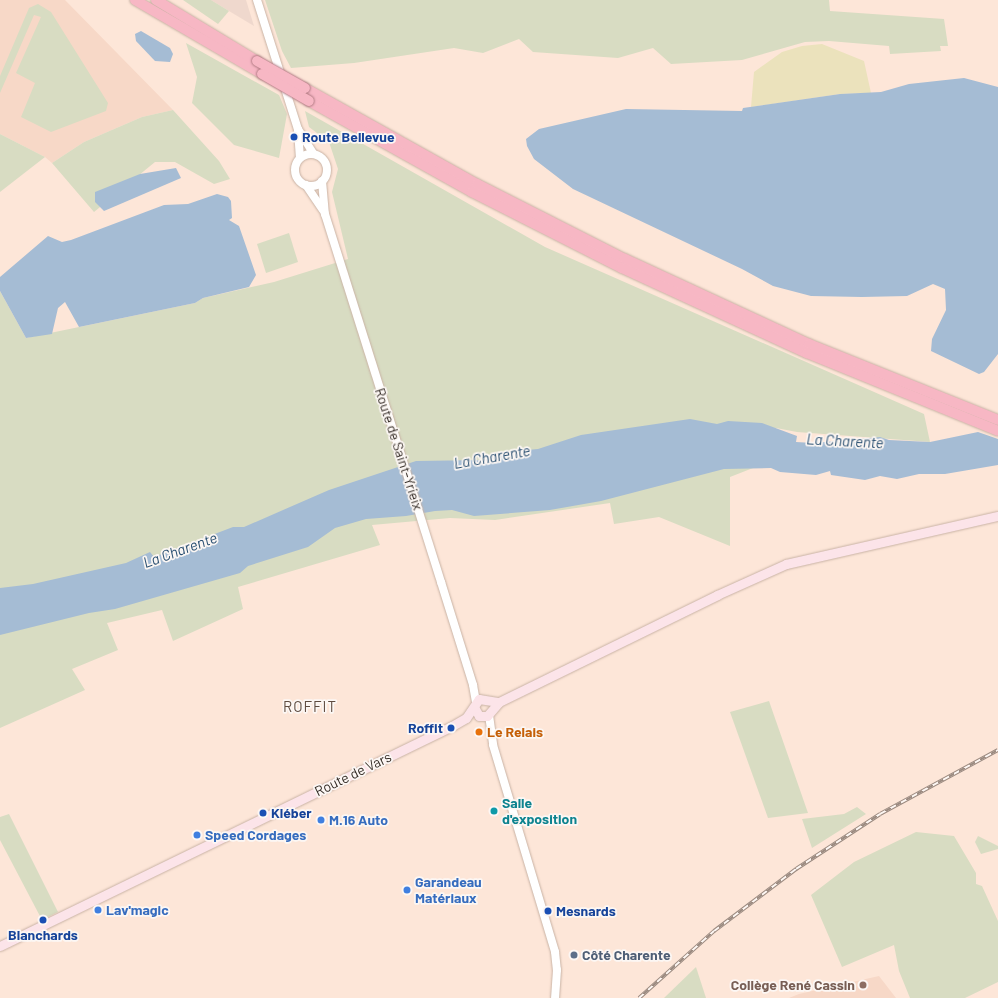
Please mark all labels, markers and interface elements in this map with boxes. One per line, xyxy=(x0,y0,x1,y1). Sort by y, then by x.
place label: Route Bellevue xyxy=(302,129,395,145)
marker: Route Bellevue xyxy=(289,132,299,142)
street label: Route de Saint-Yrieix xyxy=(371,386,427,512)
water label: La Charente xyxy=(806,430,884,452)
water label: La Charente xyxy=(452,441,532,473)
water label: La Charente xyxy=(141,528,219,572)
district label: ROFFIT xyxy=(283,698,337,716)
place label: Roffit xyxy=(408,720,443,736)
marker: Roffit xyxy=(446,723,456,733)
place label: Le Relais xyxy=(487,724,543,740)
marker: Le Relais xyxy=(474,727,484,737)
street label: Route de Vars xyxy=(312,748,394,800)
place label: Salle d'exposition xyxy=(502,795,577,828)
place label: Kléber xyxy=(271,805,312,821)
marker: Salle d'exposition xyxy=(489,806,499,816)
marker: Kléber xyxy=(258,808,268,818)
place label: M.16 Auto xyxy=(329,812,388,828)
marker: M.16 Auto xyxy=(316,815,326,825)
place label: Speed Cordages xyxy=(205,827,306,843)
marker: Speed Cordages xyxy=(192,830,202,840)
place label: Garandeau Matériaux xyxy=(415,874,482,906)
marker: Garandeau Matériaux xyxy=(402,885,412,895)
place label: Lav'magic xyxy=(106,902,169,918)
place label: Mesnards xyxy=(556,903,616,919)
marker: Lav'magic xyxy=(93,905,103,915)
marker: Mesnards xyxy=(543,906,553,916)
marker: Blanchards xyxy=(38,915,48,925)
place label: Blanchards xyxy=(8,927,78,943)
place label: Côté Charente xyxy=(582,947,671,963)
marker: Côté Charente xyxy=(569,950,579,960)
place label: Collège René Cassin xyxy=(731,977,855,993)
marker: Collège René Cassin xyxy=(858,980,868,990)

